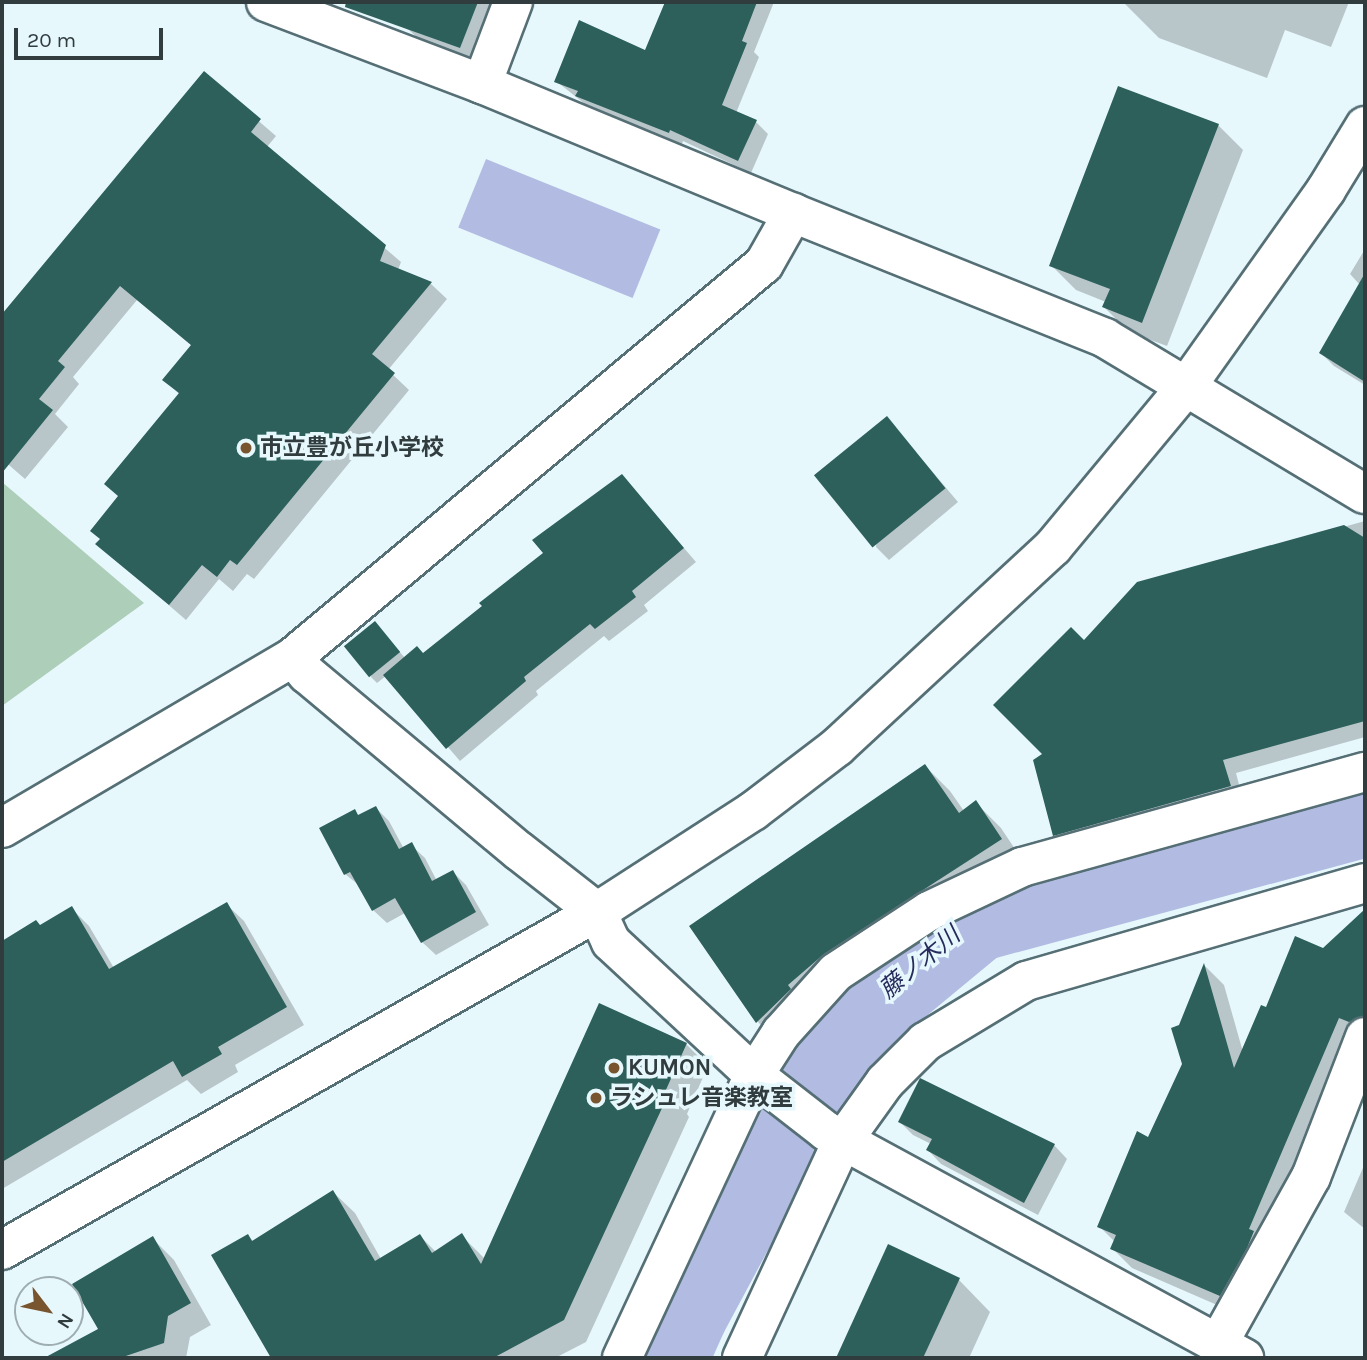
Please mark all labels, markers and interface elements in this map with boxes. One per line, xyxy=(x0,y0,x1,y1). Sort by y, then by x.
scale bar xyxy=(18,14,166,58)
text: 20 m xyxy=(27,28,76,52)
place label: 市立豊が丘小学校 xyxy=(260,434,444,462)
marker: 市立豊が丘小学校 xyxy=(238,440,254,456)
water label: 藤ノ木川 xyxy=(874,921,966,1005)
place label: KUMON xyxy=(628,1054,711,1082)
marker: KUMON xyxy=(606,1060,622,1076)
place label: ラシュレ音楽教室 xyxy=(610,1084,794,1112)
marker: ラシュレ音楽教室 xyxy=(588,1090,604,1106)
north arrow xyxy=(14,1276,84,1346)
text: N xyxy=(52,1309,78,1333)

